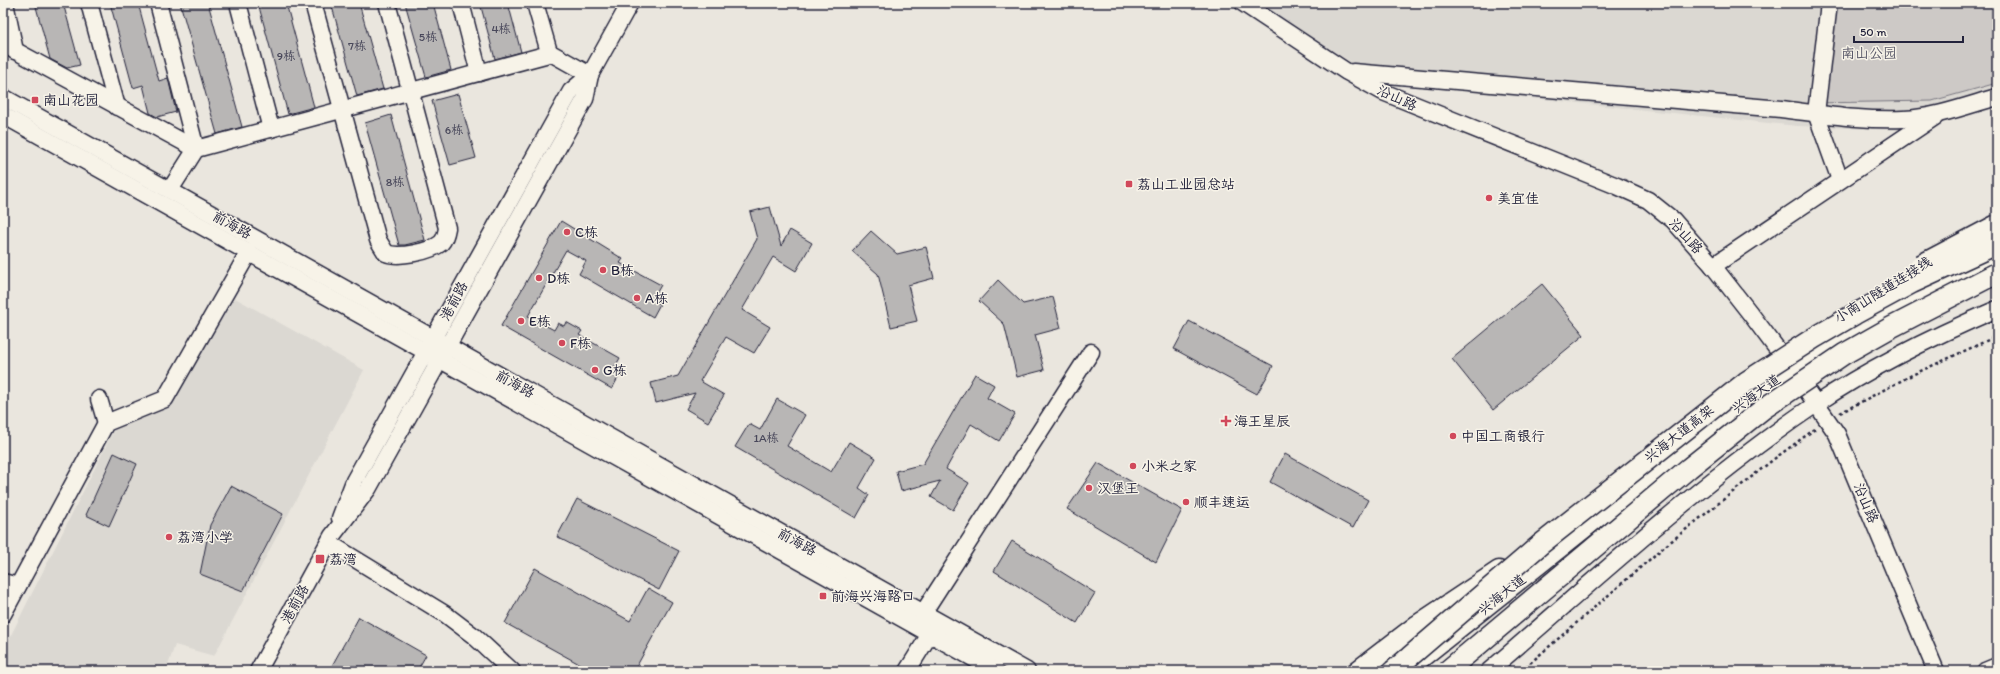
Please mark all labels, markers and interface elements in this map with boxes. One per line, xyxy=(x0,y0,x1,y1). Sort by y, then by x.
scale bar xyxy=(1854,18,1963,44)
house number: 4栋 xyxy=(491,22,511,36)
text: 50 m xyxy=(1860,25,1886,39)
house number: 5栋 xyxy=(419,30,437,44)
house number: 7栋 xyxy=(348,39,366,53)
park label: 南山公园 xyxy=(1841,45,1897,62)
house number: 9栋 xyxy=(277,49,295,63)
street label: 沿山路 xyxy=(1374,81,1420,115)
place label: 南山花园 xyxy=(43,92,99,109)
marker: 南山花园 xyxy=(30,95,40,105)
house number: 6栋 xyxy=(445,123,463,137)
house number: 8栋 xyxy=(386,175,404,189)
place label: 荔山工业园总站 xyxy=(1137,176,1235,193)
marker: 荔山工业园总站 xyxy=(1124,179,1134,189)
place label: 美宜佳 xyxy=(1497,190,1539,207)
marker: 美宜佳 xyxy=(1484,193,1494,203)
street label: 前海路 xyxy=(210,207,254,243)
street label: 沿山路 xyxy=(1666,215,1706,257)
place label: C栋 xyxy=(575,224,598,241)
marker: C栋 xyxy=(562,227,572,237)
street label: 小南山隧道连接线 xyxy=(1831,253,1935,327)
place label: B栋 xyxy=(611,262,634,279)
marker: B栋 xyxy=(598,265,608,275)
place label: D栋 xyxy=(547,270,570,287)
marker: D栋 xyxy=(534,273,544,283)
street label: 港前路 xyxy=(437,278,471,324)
place label: A栋 xyxy=(645,290,668,307)
marker: A栋 xyxy=(632,293,642,303)
place label: E栋 xyxy=(529,313,551,330)
marker: E栋 xyxy=(516,316,526,326)
place label: F栋 xyxy=(570,335,591,352)
marker: F栋 xyxy=(557,338,567,348)
place label: G栋 xyxy=(603,362,627,379)
marker: G栋 xyxy=(590,365,600,375)
street label: 前海路 xyxy=(493,366,537,402)
street label: 兴海大道 xyxy=(1728,371,1784,417)
street label: 兴海大道高架 xyxy=(1641,401,1717,467)
place label: 海王星辰 xyxy=(1234,413,1290,430)
marker: 海王星辰 xyxy=(1221,416,1231,426)
place label: 中国工商银行 xyxy=(1461,428,1545,445)
house number: 1A栋 xyxy=(753,431,779,445)
marker: 中国工商银行 xyxy=(1448,431,1458,441)
place label: 小米之家 xyxy=(1141,458,1197,475)
marker: 小米之家 xyxy=(1128,461,1138,471)
place label: 汉堡王 xyxy=(1097,480,1139,497)
street label: 沿山路 xyxy=(1850,480,1882,526)
marker: 汉堡王 xyxy=(1084,483,1094,493)
place label: 顺丰速运 xyxy=(1194,494,1250,511)
marker: 顺丰速运 xyxy=(1181,497,1191,507)
street label: 前海路 xyxy=(775,524,819,560)
place label: 荔湾小学 xyxy=(177,529,233,546)
marker: 荔湾小学 xyxy=(164,532,174,542)
place label: 荔湾 xyxy=(329,551,357,568)
marker: 荔湾 xyxy=(314,553,326,565)
street label: 兴海大道 xyxy=(1475,571,1529,619)
street label: 港前路 xyxy=(277,582,313,626)
place label: 前海兴海路口 xyxy=(831,588,915,605)
marker: 前海兴海路口 xyxy=(818,591,828,601)

